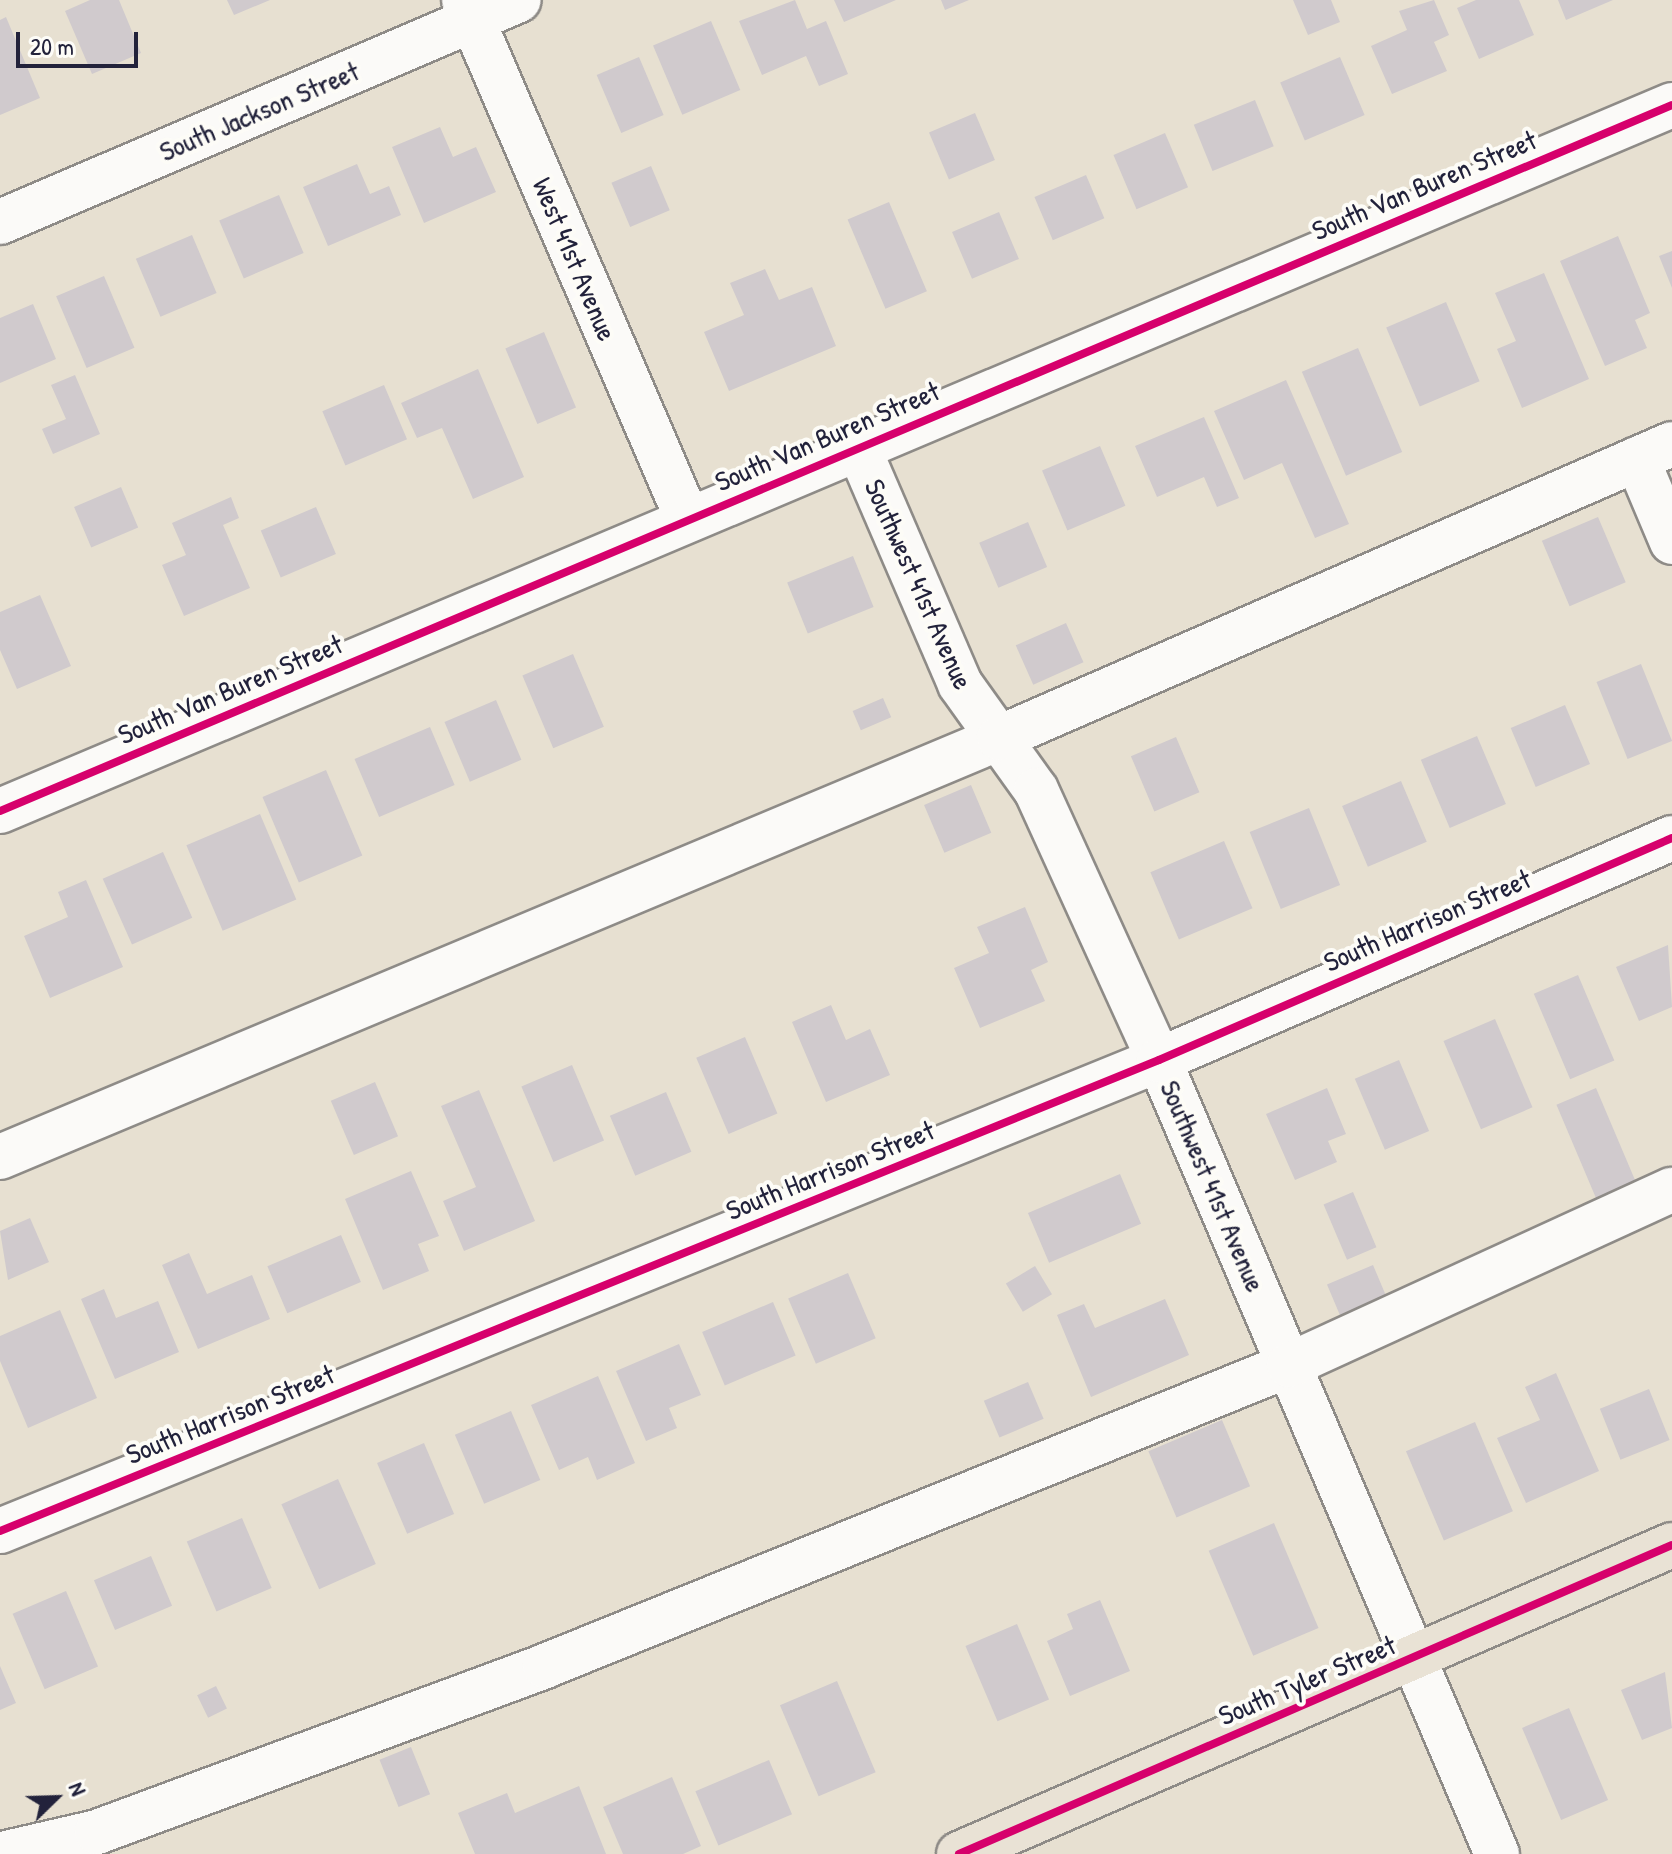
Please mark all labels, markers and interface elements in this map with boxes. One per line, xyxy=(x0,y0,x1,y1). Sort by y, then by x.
scale bar xyxy=(20,16,142,66)
text: 20 m xyxy=(30,30,74,62)
street label: South Jackson Street xyxy=(154,54,364,168)
street label: South Van Buren Street xyxy=(1307,123,1541,247)
street label: West 41st Avenue xyxy=(526,172,624,346)
street label: South Van Buren Street xyxy=(710,374,944,498)
street label: Southwest 41st Avenue xyxy=(858,474,980,694)
street label: South Van Buren Street xyxy=(113,627,347,751)
street label: South Harrison Street xyxy=(1319,861,1535,979)
street label: Southwest 41st Avenue xyxy=(1153,1075,1273,1297)
street label: South Harrison Street xyxy=(721,1113,939,1227)
street label: South Harrison Street xyxy=(121,1357,339,1471)
street label: South Tyler Street xyxy=(1213,1628,1401,1732)
north arrow xyxy=(16,1758,96,1838)
text: N xyxy=(62,1777,94,1800)

